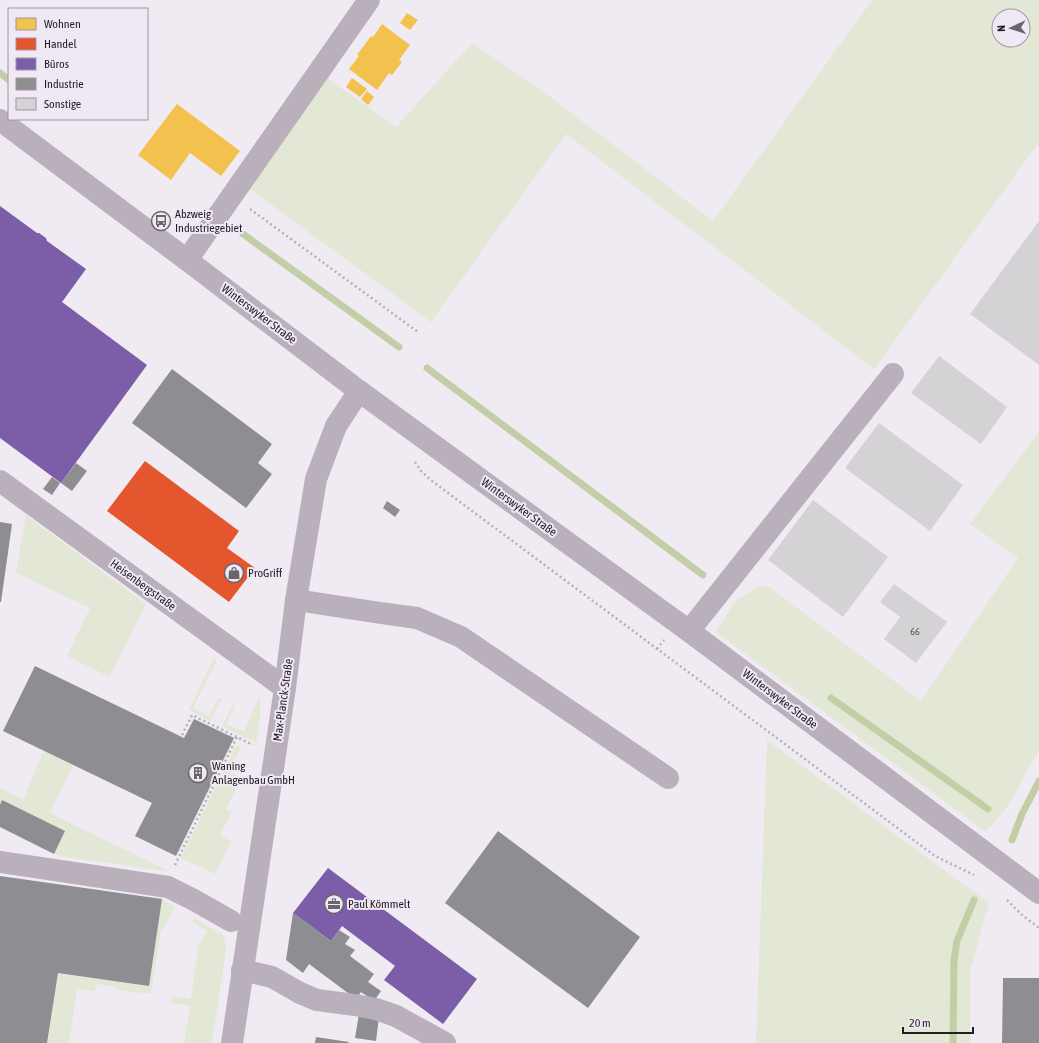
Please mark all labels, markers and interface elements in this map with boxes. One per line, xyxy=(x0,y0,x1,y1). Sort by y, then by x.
legend xyxy=(8,8,148,120)
north arrow xyxy=(991,8,1031,48)
text: Wohnen xyxy=(44,17,81,31)
text: N xyxy=(995,25,1007,32)
text: Handel xyxy=(44,37,78,51)
text: Büros xyxy=(44,57,69,71)
text: Industrie xyxy=(44,77,84,91)
text: Sonstige xyxy=(44,97,81,111)
place label: Abzweig Industriegebiet xyxy=(175,207,243,235)
bus stop icon: Abzweig Industriegebiet xyxy=(150,210,172,232)
street label: Winterswyker Straße xyxy=(219,281,299,347)
street label: Winterswyker Straße xyxy=(478,475,560,539)
street label: Heisenbergstraße xyxy=(107,556,179,614)
shop icon: ProGriff xyxy=(223,562,245,584)
place label: ProGriff xyxy=(248,566,283,580)
house number: 66 xyxy=(910,626,920,637)
street label: Max-Planck-Straße xyxy=(270,658,296,742)
street label: Winterswyker Straße xyxy=(740,666,820,732)
place label: Waning Anlagenbau GmbH xyxy=(212,759,295,787)
building icon: Waning Anlagenbau GmbH xyxy=(187,762,209,784)
office icon: Paul Kömmelt xyxy=(323,893,345,915)
place label: Paul Kömmelt xyxy=(348,897,411,911)
scale bar xyxy=(903,1009,973,1035)
text: 20 m xyxy=(909,1016,931,1030)

